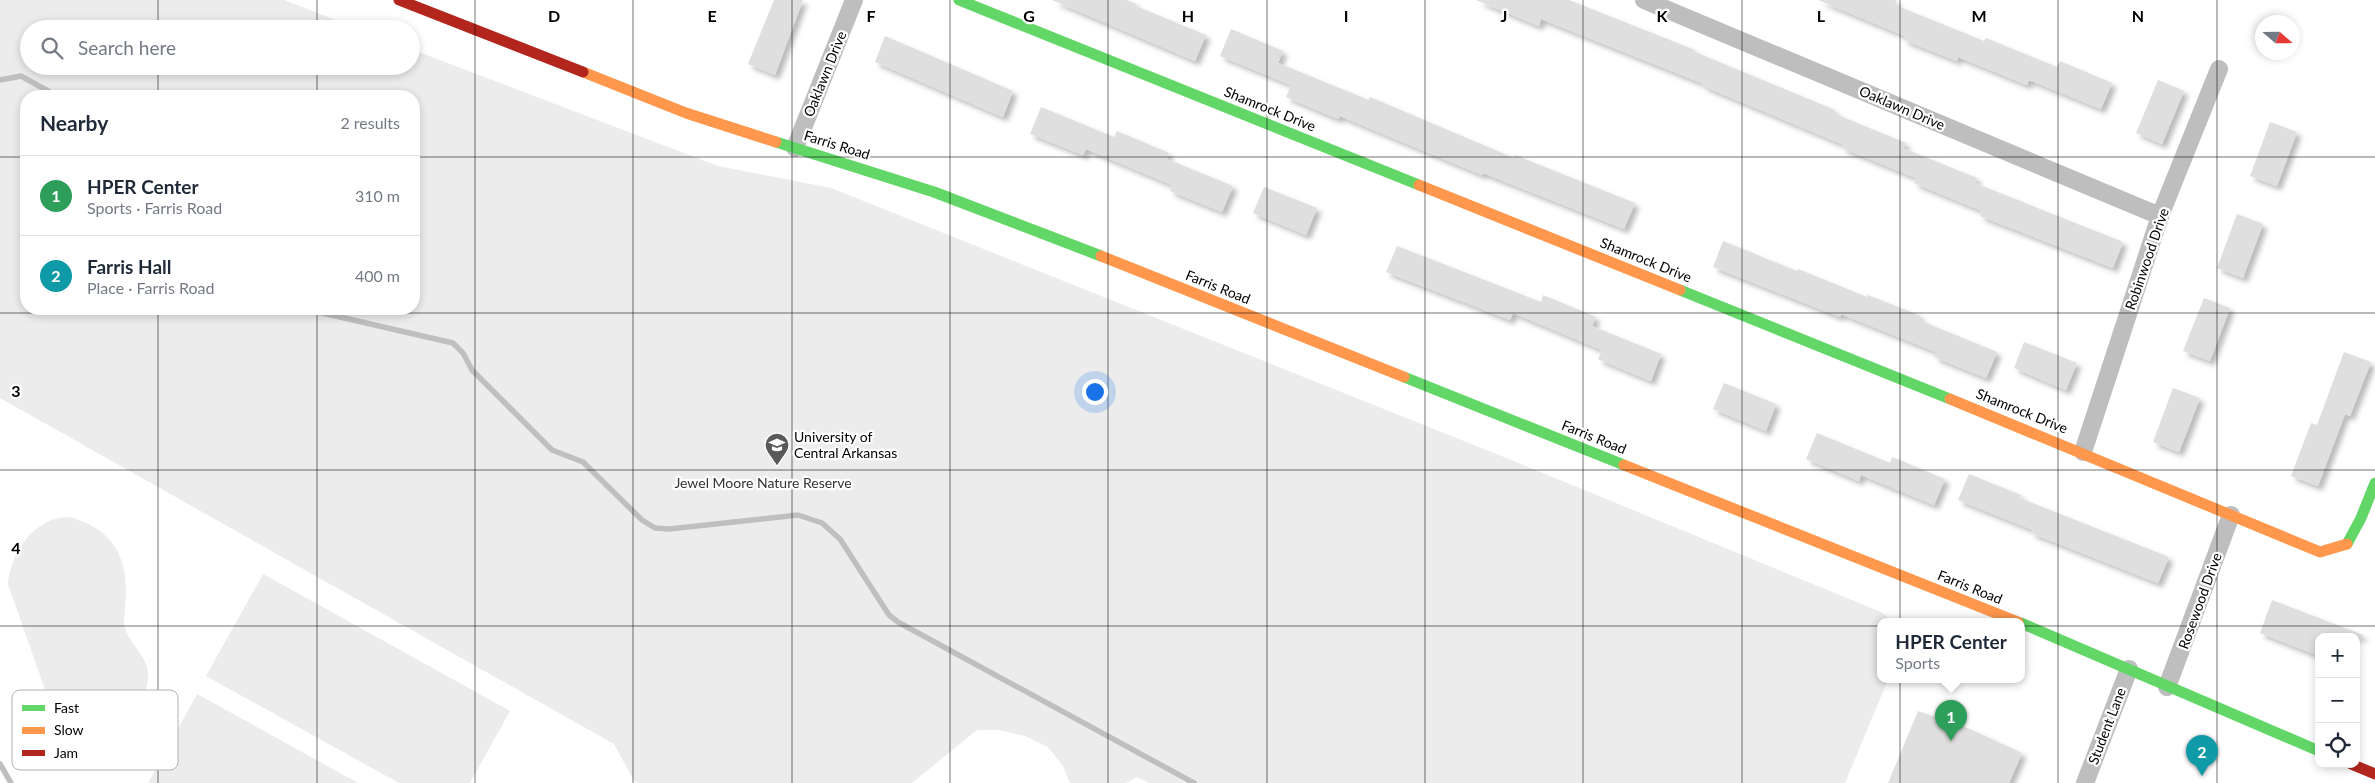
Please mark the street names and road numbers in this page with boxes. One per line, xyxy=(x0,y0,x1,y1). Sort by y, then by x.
street label: Oaklawn Drive xyxy=(800,28,849,119)
street label: Shamrock Drive xyxy=(1222,82,1318,135)
street label: Oaklawn Drive xyxy=(1857,82,1947,133)
street label: Farris Road xyxy=(802,126,872,163)
street label: Robinwood Drive xyxy=(2121,206,2172,312)
street label: Shamrock Drive xyxy=(1598,233,1694,286)
street label: Farris Road xyxy=(1183,266,1253,307)
street label: Shamrock Drive xyxy=(1974,384,2070,437)
street label: Farris Road xyxy=(1559,416,1629,457)
street label: Rosewood Drive xyxy=(2174,550,2225,651)
street label: Farris Road xyxy=(1935,566,2005,607)
street label: Student Lane xyxy=(2084,685,2129,767)

